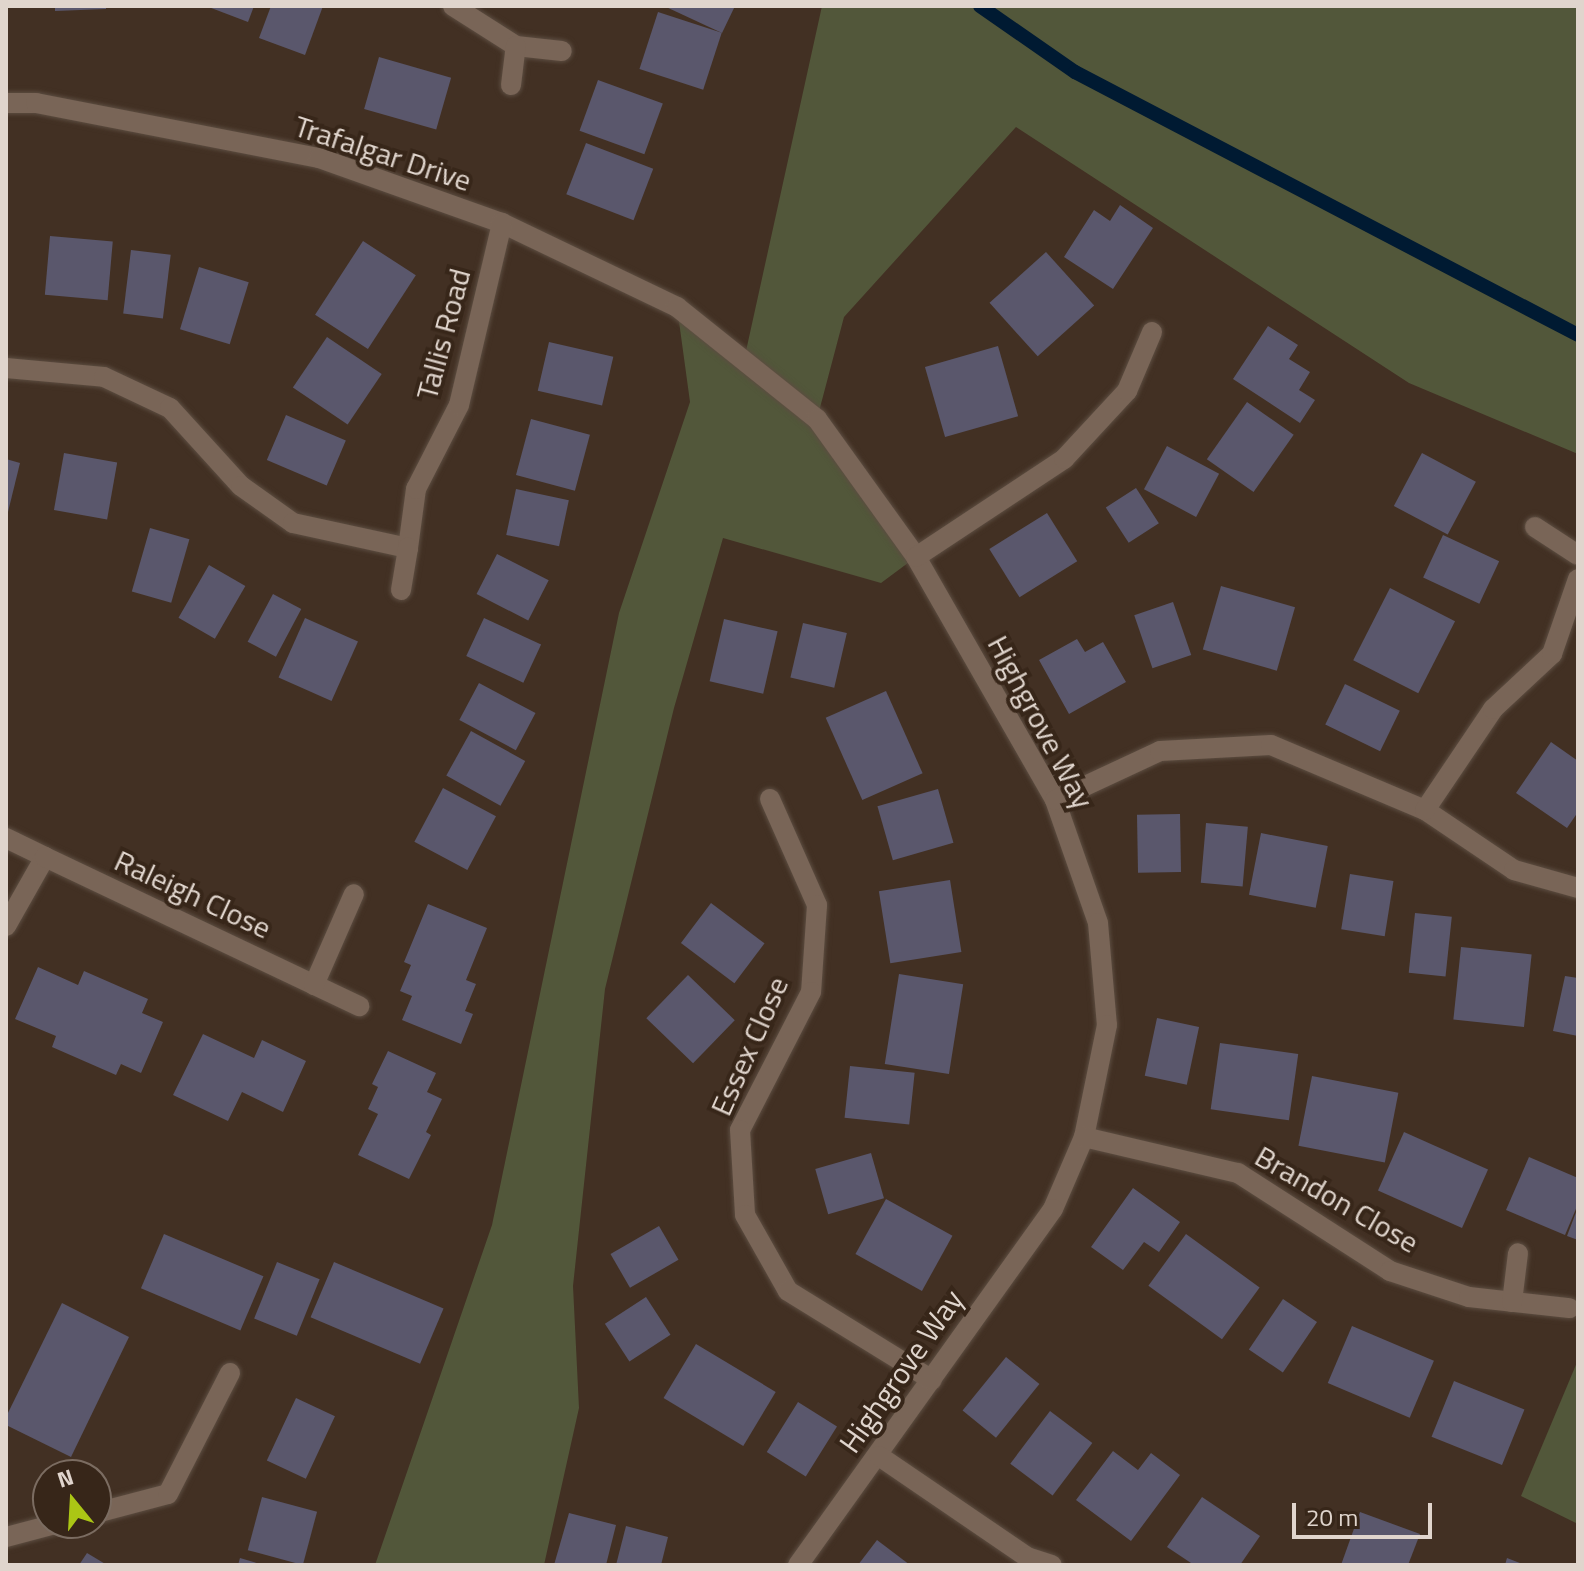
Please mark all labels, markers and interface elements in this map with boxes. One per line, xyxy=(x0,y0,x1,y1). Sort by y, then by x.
street label: Trafalgar Drive xyxy=(290,108,476,198)
street label: Tallis Road xyxy=(408,265,478,403)
street label: Highgrove Way xyxy=(980,629,1102,815)
street label: Raleigh Close xyxy=(109,842,277,946)
street label: Essex Close xyxy=(702,971,796,1121)
street label: Brandon Close xyxy=(1249,1138,1425,1260)
street label: Highgrove Way xyxy=(832,1283,970,1459)
north arrow xyxy=(32,1459,112,1539)
text: N xyxy=(53,1460,78,1497)
scale bar xyxy=(1296,1487,1436,1537)
text: 20 m xyxy=(1306,1499,1358,1535)

